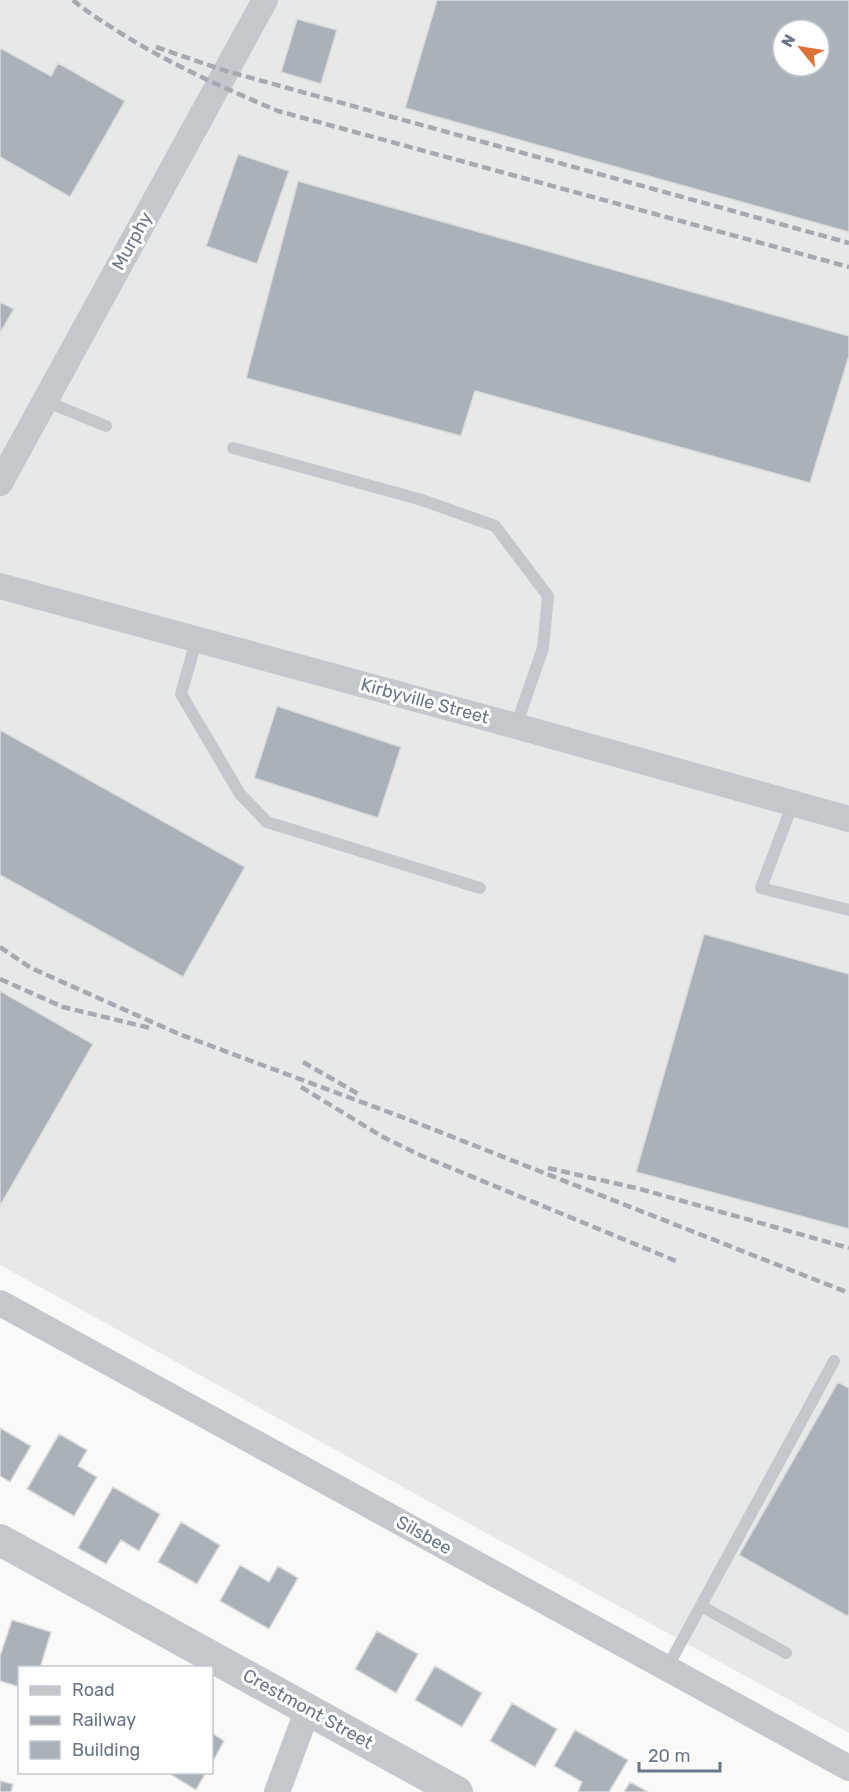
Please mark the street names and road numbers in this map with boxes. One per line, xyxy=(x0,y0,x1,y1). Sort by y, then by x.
street label: Murphy xyxy=(107,208,157,274)
street label: Kirbyville Street xyxy=(358,673,492,729)
street label: Silsbee xyxy=(392,1511,456,1559)
street label: Crestmont Street xyxy=(239,1664,377,1754)

